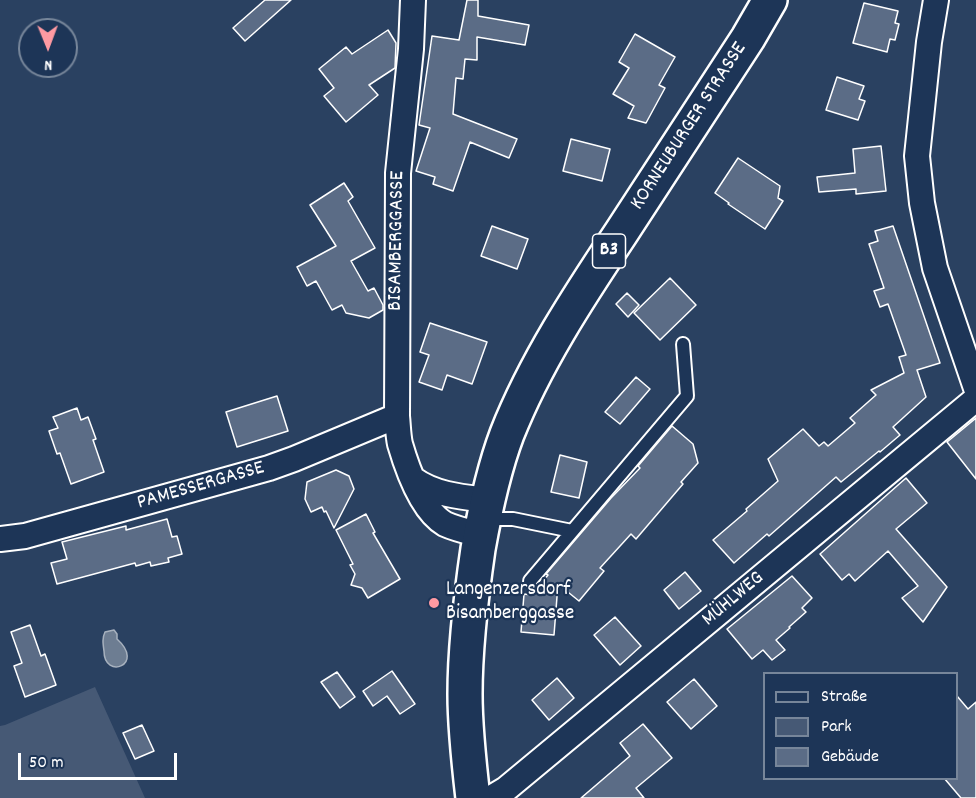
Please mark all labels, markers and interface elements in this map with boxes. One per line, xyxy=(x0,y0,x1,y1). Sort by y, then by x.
north arrow xyxy=(18,18,78,78)
street label: KORNEUBURGER STRASSE xyxy=(626,38,754,216)
text: N xyxy=(44,53,52,76)
street label: BISAMBERGGASSE xyxy=(384,171,412,311)
road number: B3 xyxy=(592,234,626,268)
street label: PAMESSERGASSE xyxy=(134,457,268,517)
street label: MÜHLWEG xyxy=(698,567,770,633)
place label: Langenzersdorf Bisamberggasse xyxy=(446,578,574,628)
marker: Langenzersdorf Bisamberggasse xyxy=(427,596,441,610)
legend xyxy=(763,672,958,780)
text: Straße xyxy=(821,685,867,710)
text: Park xyxy=(821,715,852,740)
scale bar xyxy=(21,741,180,779)
text: Gebäude xyxy=(821,745,879,770)
text: 50 m xyxy=(29,751,64,776)

